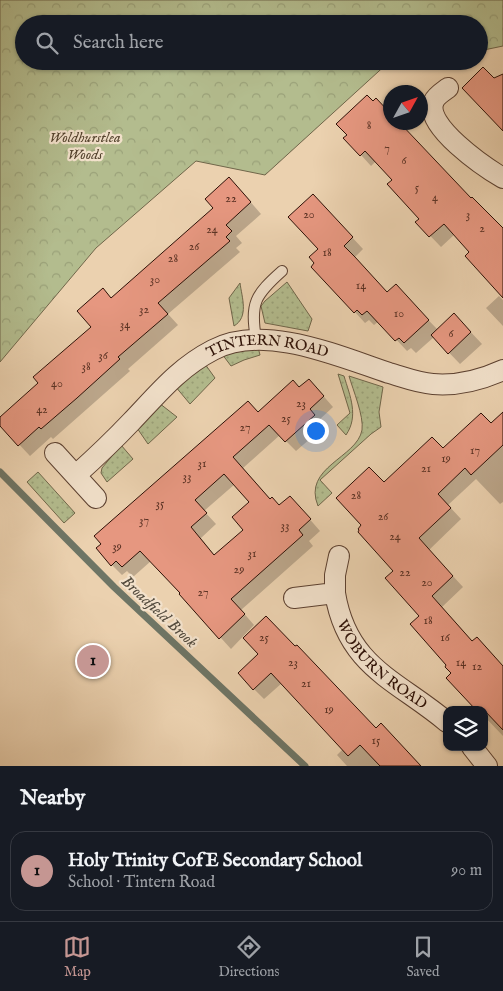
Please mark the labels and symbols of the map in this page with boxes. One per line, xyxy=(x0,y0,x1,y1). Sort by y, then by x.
north arrow xyxy=(383,85,428,130)
house number: 8 xyxy=(367,118,372,133)
park label: Woldhurstlea Woods xyxy=(49,128,121,164)
house number: 7 xyxy=(384,141,390,156)
house number: 6 xyxy=(401,153,407,168)
house number: 5 xyxy=(415,180,420,195)
house number: 4 xyxy=(432,190,438,205)
house number: 22 xyxy=(225,191,237,206)
house number: 20 xyxy=(303,207,315,222)
house number: 3 xyxy=(466,207,470,222)
house number: 2 xyxy=(479,221,485,236)
house number: 24 xyxy=(206,222,218,237)
house number: 26 xyxy=(189,239,200,254)
house number: 18 xyxy=(322,245,332,260)
house number: 28 xyxy=(168,251,178,266)
house number: 30 xyxy=(150,272,160,287)
house number: 14 xyxy=(356,278,366,293)
house number: 32 xyxy=(139,302,149,317)
house number: 10 xyxy=(394,306,404,321)
house number: 34 xyxy=(120,317,130,332)
house number: 6 xyxy=(448,326,454,341)
street label: TINTERN ROAD xyxy=(203,331,331,362)
house number: 36 xyxy=(98,348,109,363)
house number: 38 xyxy=(81,359,91,374)
house number: 40 xyxy=(51,376,63,391)
house number: 23 xyxy=(296,396,306,411)
house number: 42 xyxy=(36,402,48,417)
house number: 25 xyxy=(281,411,292,426)
your location xyxy=(303,418,329,444)
house number: 27 xyxy=(239,420,251,435)
house number: 17 xyxy=(470,443,480,458)
house number: 19 xyxy=(441,451,451,466)
house number: 31 xyxy=(198,456,206,471)
house number: 21 xyxy=(421,461,431,476)
house number: 33 xyxy=(183,469,191,484)
house number: 28 xyxy=(351,488,361,503)
house number: 35 xyxy=(156,496,165,511)
house number: 26 xyxy=(378,509,389,524)
house number: 37 xyxy=(139,513,149,528)
house number: 33 xyxy=(281,518,289,533)
house number: 24 xyxy=(389,529,401,544)
house number: 39 xyxy=(112,539,122,554)
house number: 31 xyxy=(248,546,256,561)
house number: 29 xyxy=(234,562,244,577)
house number: 22 xyxy=(399,565,411,580)
water label: Broadfield Brook xyxy=(116,572,201,653)
house number: 20 xyxy=(421,575,433,590)
house number: 27 xyxy=(197,585,209,600)
house number: 18 xyxy=(423,613,433,628)
street label: WOBURN ROAD xyxy=(333,617,431,714)
house number: 25 xyxy=(259,630,270,645)
house number: 16 xyxy=(440,630,451,645)
pin: 1 xyxy=(77,642,109,680)
house number: 23 xyxy=(288,655,298,670)
house number: 14 xyxy=(456,655,466,670)
house number: 12 xyxy=(472,659,482,674)
house number: 21 xyxy=(301,676,311,691)
house number: 19 xyxy=(324,702,334,717)
house number: 15 xyxy=(372,733,381,748)

